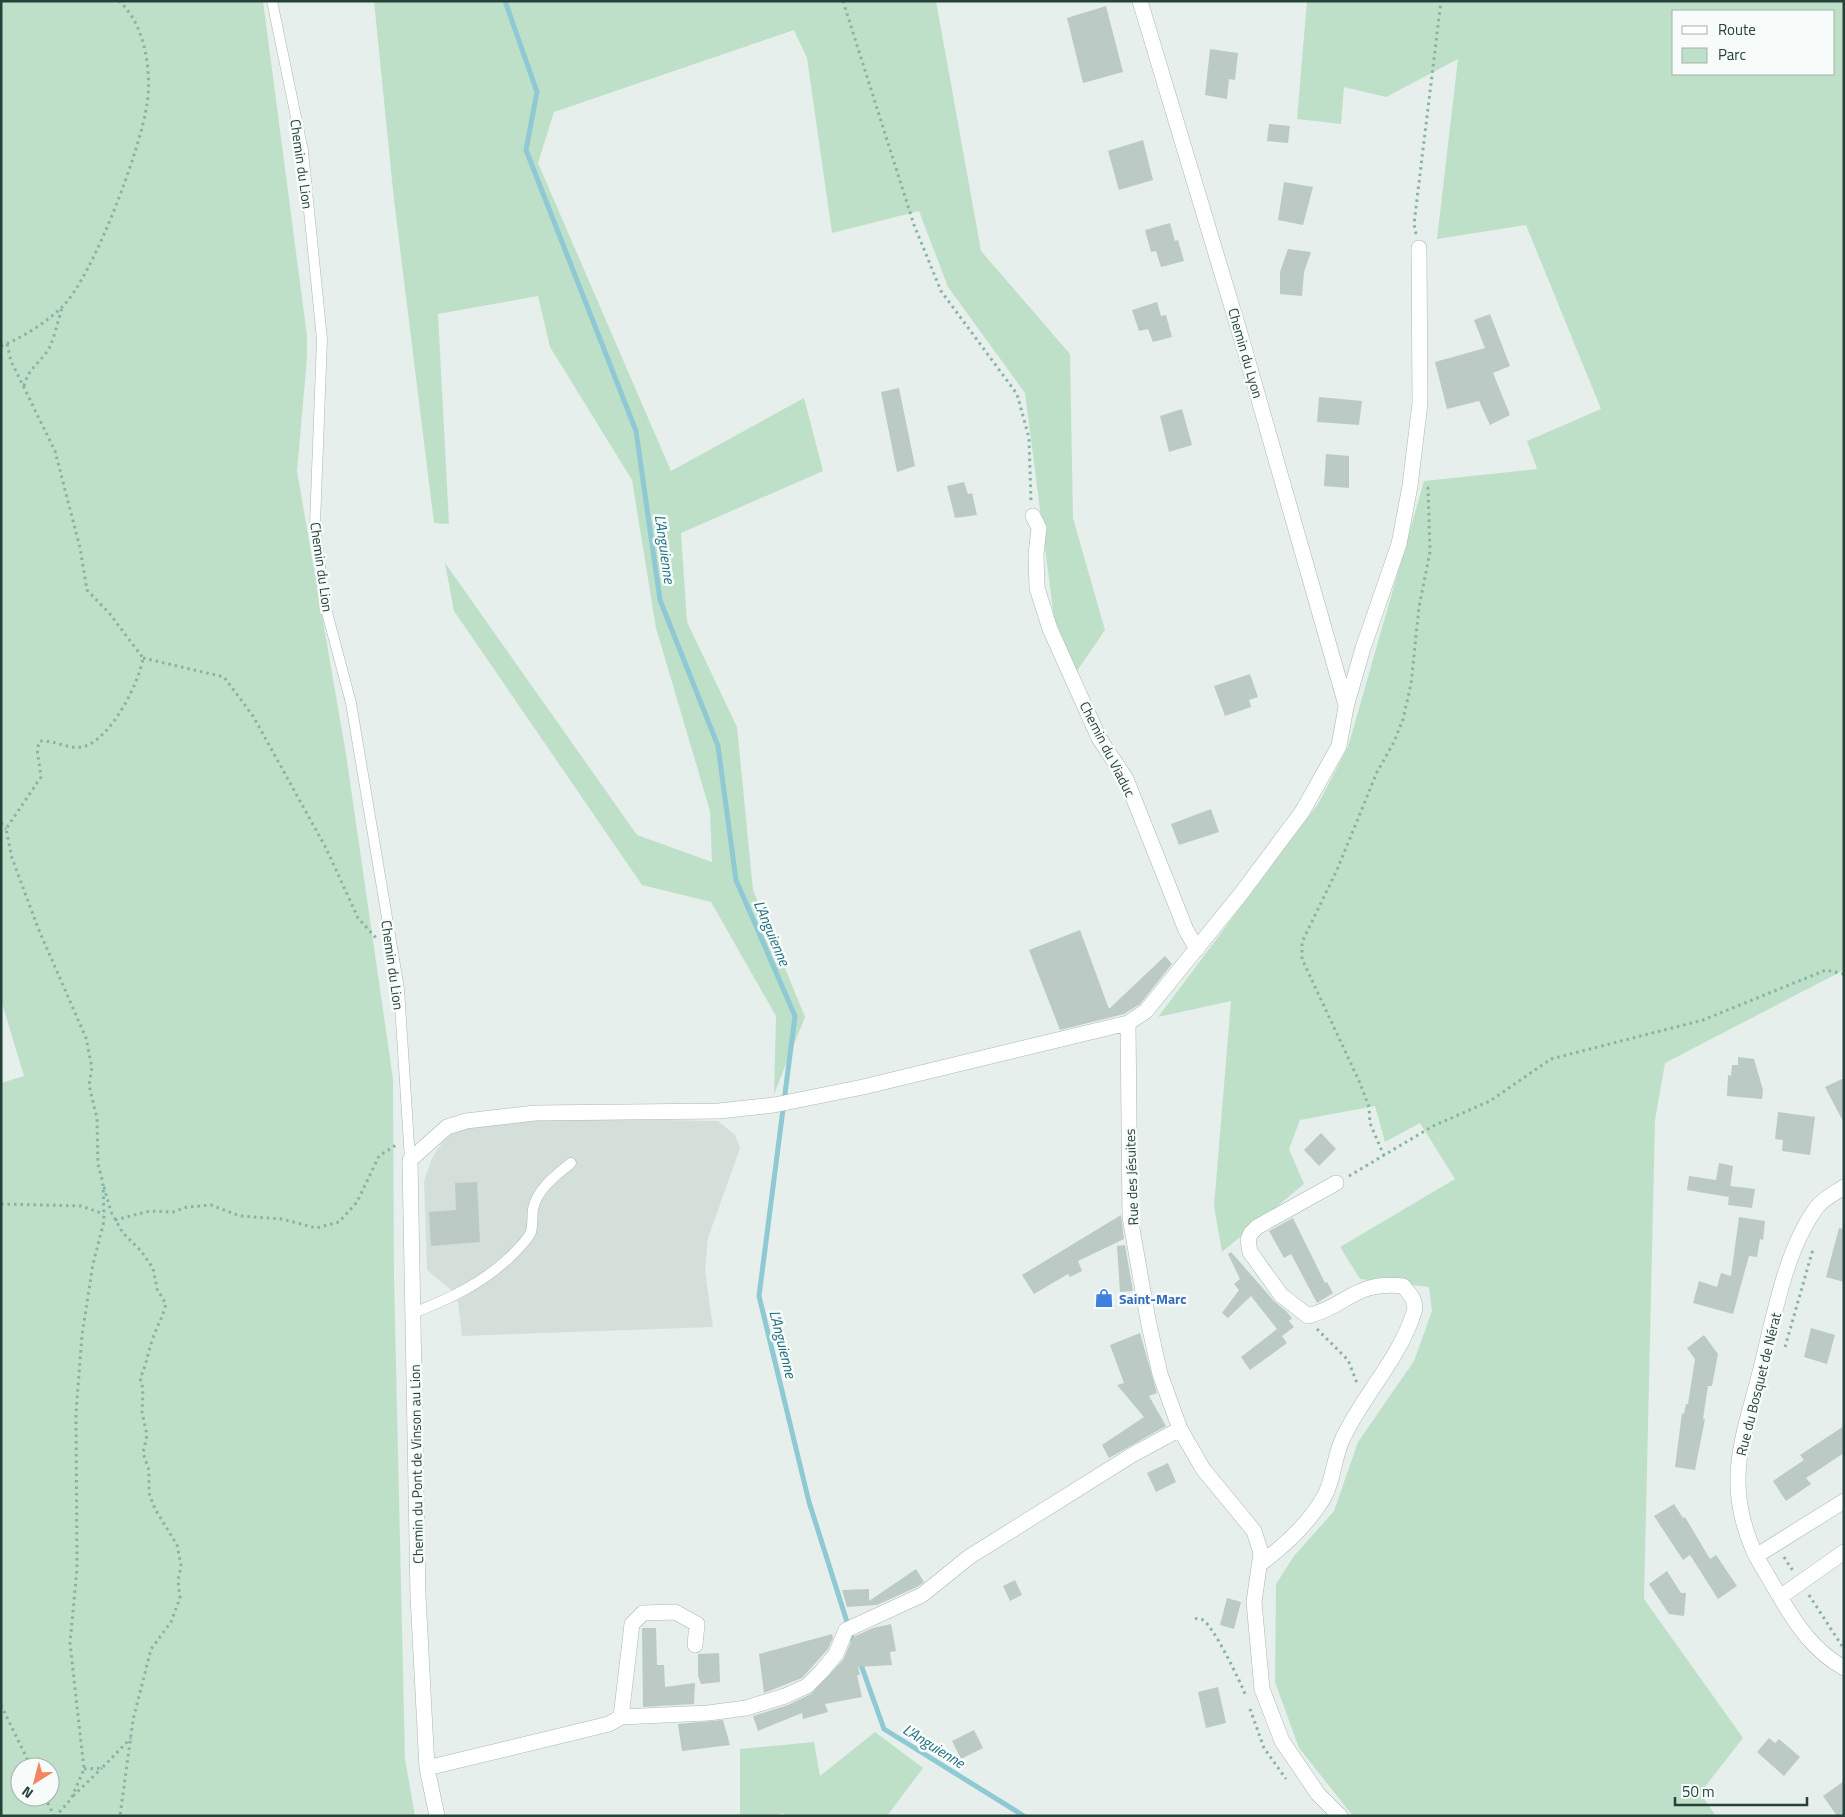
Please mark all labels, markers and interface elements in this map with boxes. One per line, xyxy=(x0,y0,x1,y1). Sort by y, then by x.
legend xyxy=(1672,10,1835,75)
text: Route xyxy=(1718,18,1756,41)
text: Parc xyxy=(1718,43,1746,66)
street label: Chemin du Lion xyxy=(285,118,319,210)
street label: Chemin du Lyon xyxy=(1223,305,1269,401)
water label: L'Anguienne xyxy=(649,513,681,586)
street label: Chemin du Lion xyxy=(305,521,339,613)
street label: Chemin du Viaduc xyxy=(1075,698,1141,800)
water label: L'Anguienne xyxy=(748,897,797,970)
street label: Chemin du Lion xyxy=(376,919,410,1011)
street label: Rue des Jésuites xyxy=(1119,1128,1143,1226)
shop icon: Saint-Marc xyxy=(1093,1287,1115,1309)
place label: Saint-Marc xyxy=(1119,1288,1187,1309)
water label: L'Anguienne xyxy=(763,1308,803,1381)
street label: Rue du Bosquet de Nérat xyxy=(1730,1310,1786,1458)
street label: Chemin du Pont de Vinson au Lion xyxy=(404,1364,428,1564)
water label: L'Anguienne xyxy=(899,1718,970,1775)
north arrow xyxy=(10,1757,60,1807)
scale bar xyxy=(1675,1774,1808,1806)
text: 50 m xyxy=(1682,1780,1715,1803)
text: N xyxy=(17,1782,37,1804)

